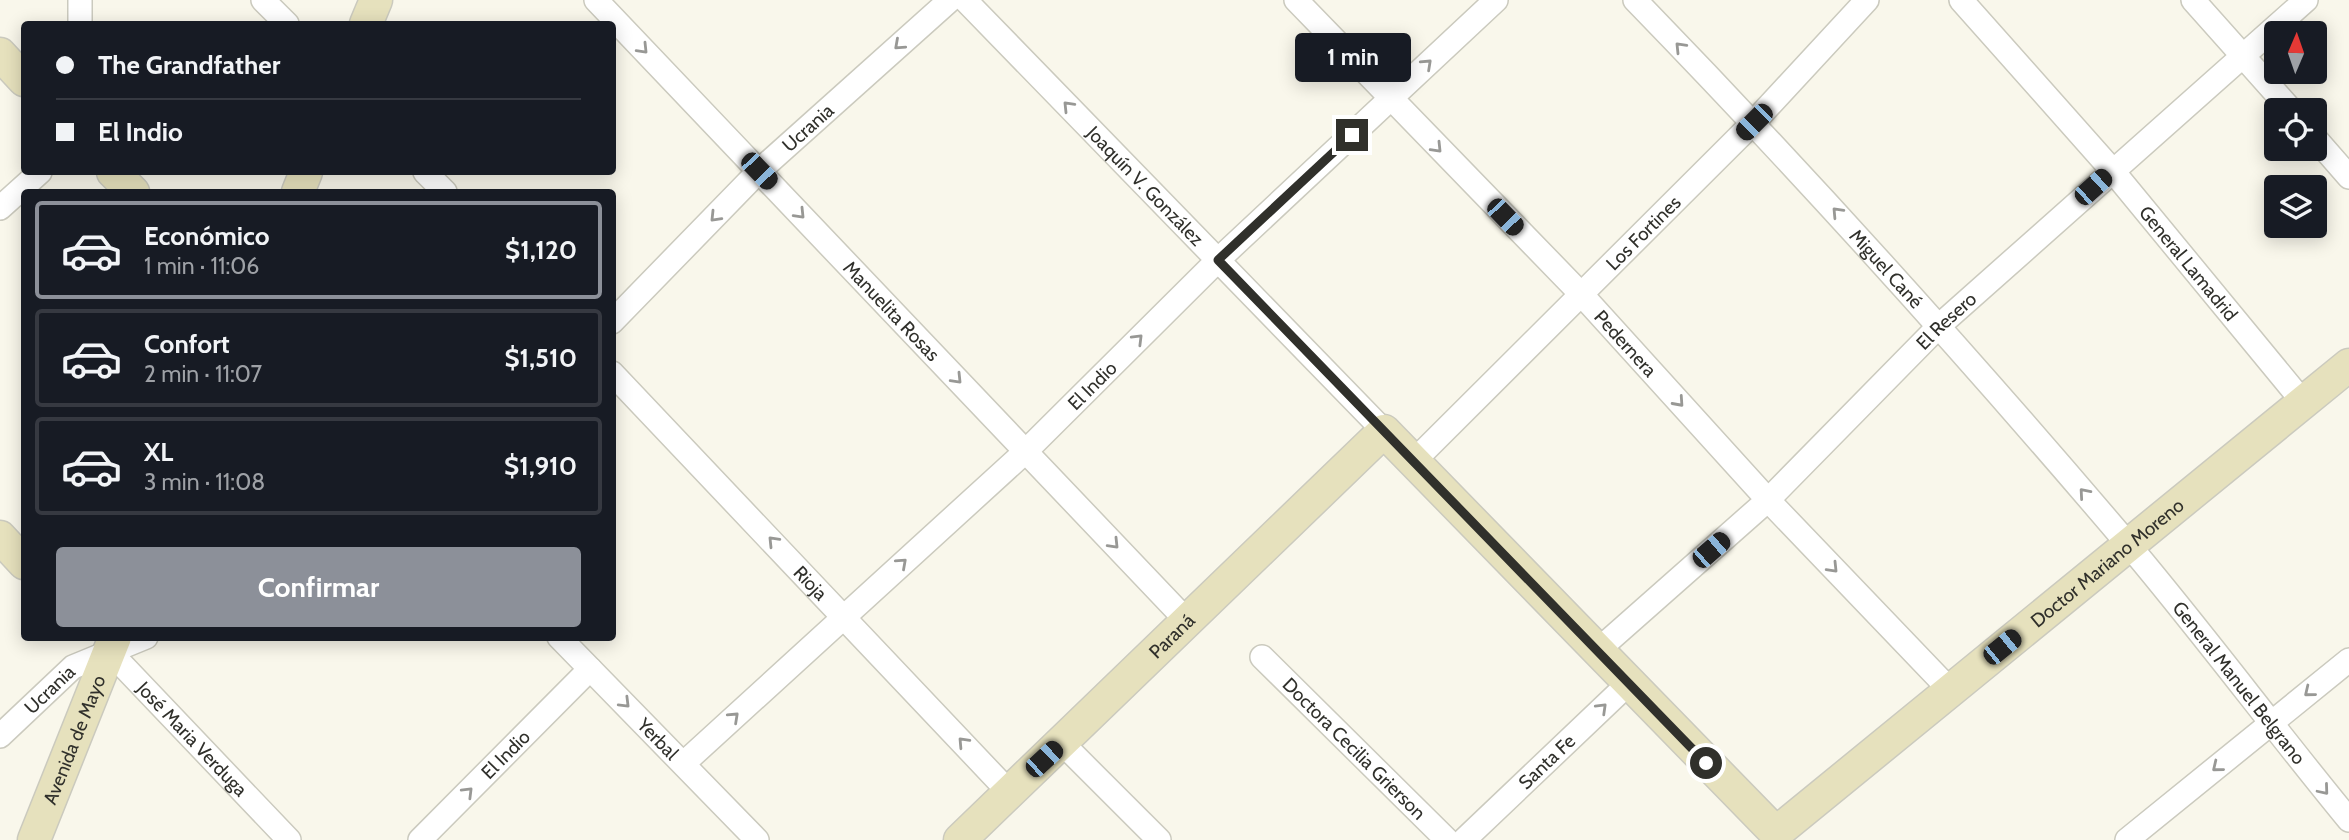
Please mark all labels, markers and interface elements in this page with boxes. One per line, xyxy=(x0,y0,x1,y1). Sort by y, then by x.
north arrow xyxy=(2264,21,2328,84)
map controls xyxy=(2264,21,2327,238)
callout: 1 min xyxy=(1294,33,1410,82)
one-way arrow xyxy=(895,37,908,50)
one-way arrow xyxy=(635,41,648,54)
one-way arrow xyxy=(1676,42,1689,55)
text: 1 min xyxy=(1327,43,1379,71)
text: The Grandfather xyxy=(98,49,280,81)
one-way arrow xyxy=(1419,60,1432,72)
button: locate xyxy=(2264,98,2327,161)
street label: Ucrania xyxy=(778,99,838,157)
car xyxy=(1732,100,1777,144)
one-way arrow xyxy=(1063,101,1076,114)
text: El Indio xyxy=(98,116,183,148)
route end xyxy=(1336,119,1368,151)
street label: Joaquín V. González xyxy=(1081,121,1208,251)
one-way arrow xyxy=(1429,140,1442,153)
car xyxy=(737,149,782,193)
car xyxy=(2071,165,2116,209)
button: layers xyxy=(2264,175,2327,238)
street label: Los Fortines xyxy=(1601,191,1686,275)
car xyxy=(1483,195,1528,239)
street label: General Lamadrid xyxy=(2134,201,2242,326)
one-way arrow xyxy=(792,206,805,219)
one-way arrow xyxy=(1832,207,1845,220)
one-way arrow xyxy=(710,208,723,221)
icon: car xyxy=(60,219,123,282)
text: Económico xyxy=(144,220,270,252)
street label: Miguel Cané xyxy=(1845,225,1928,313)
text: $1,120 xyxy=(505,234,577,266)
text: 1 min · 11:06 xyxy=(144,252,259,280)
street label: Manuelita Rosas xyxy=(838,256,944,366)
street label: El Resero xyxy=(1911,287,1981,354)
street label: Pedernera xyxy=(1589,305,1661,382)
icon: car xyxy=(60,327,123,390)
text: Confort xyxy=(144,328,230,360)
one-way arrow xyxy=(1130,334,1143,347)
text: $1,510 xyxy=(504,342,577,374)
street label: El Indio xyxy=(1063,357,1122,415)
text: 2 min · 11:07 xyxy=(144,360,262,388)
one-way arrow xyxy=(949,371,962,384)
one-way arrow xyxy=(1670,393,1683,406)
icon: car xyxy=(60,435,123,498)
text: XL xyxy=(144,436,173,468)
text: $1,910 xyxy=(504,450,577,482)
text: 3 min · 11:08 xyxy=(144,468,265,496)
one-way arrow xyxy=(2080,489,2092,502)
street label: Doctor Mariano Moreno xyxy=(2026,494,2189,632)
car xyxy=(1689,528,1734,572)
one-way arrow xyxy=(769,536,782,549)
one-way arrow xyxy=(1106,536,1118,549)
button: Confirmar xyxy=(56,547,581,627)
one-way arrow xyxy=(894,559,907,571)
one-way arrow xyxy=(1825,560,1838,573)
street label: Rioja xyxy=(789,561,832,605)
street label: General Manuel Belgrano xyxy=(2168,597,2310,769)
street label: Paraná xyxy=(1144,609,1200,663)
car xyxy=(1980,626,2025,668)
street label: Ucrania xyxy=(20,660,80,719)
street label: Avenida de Mayo xyxy=(38,672,111,808)
street label: Doctora Cecilia Grierson xyxy=(1278,673,1430,824)
street label: José Maria Verduga xyxy=(131,676,252,801)
one-way arrow xyxy=(2305,683,2317,696)
one-way arrow xyxy=(616,695,629,708)
one-way arrow xyxy=(1594,704,1607,717)
one-way arrow xyxy=(726,712,739,725)
street label: Yerbal xyxy=(632,713,684,765)
street label: El Indio xyxy=(476,725,535,784)
street label: Santa Fe xyxy=(1514,729,1580,794)
one-way arrow xyxy=(958,737,971,750)
car xyxy=(1022,737,1067,781)
route start xyxy=(1690,747,1722,779)
one-way arrow xyxy=(2212,759,2225,771)
one-way arrow xyxy=(2316,781,2328,794)
one-way arrow xyxy=(460,787,473,800)

